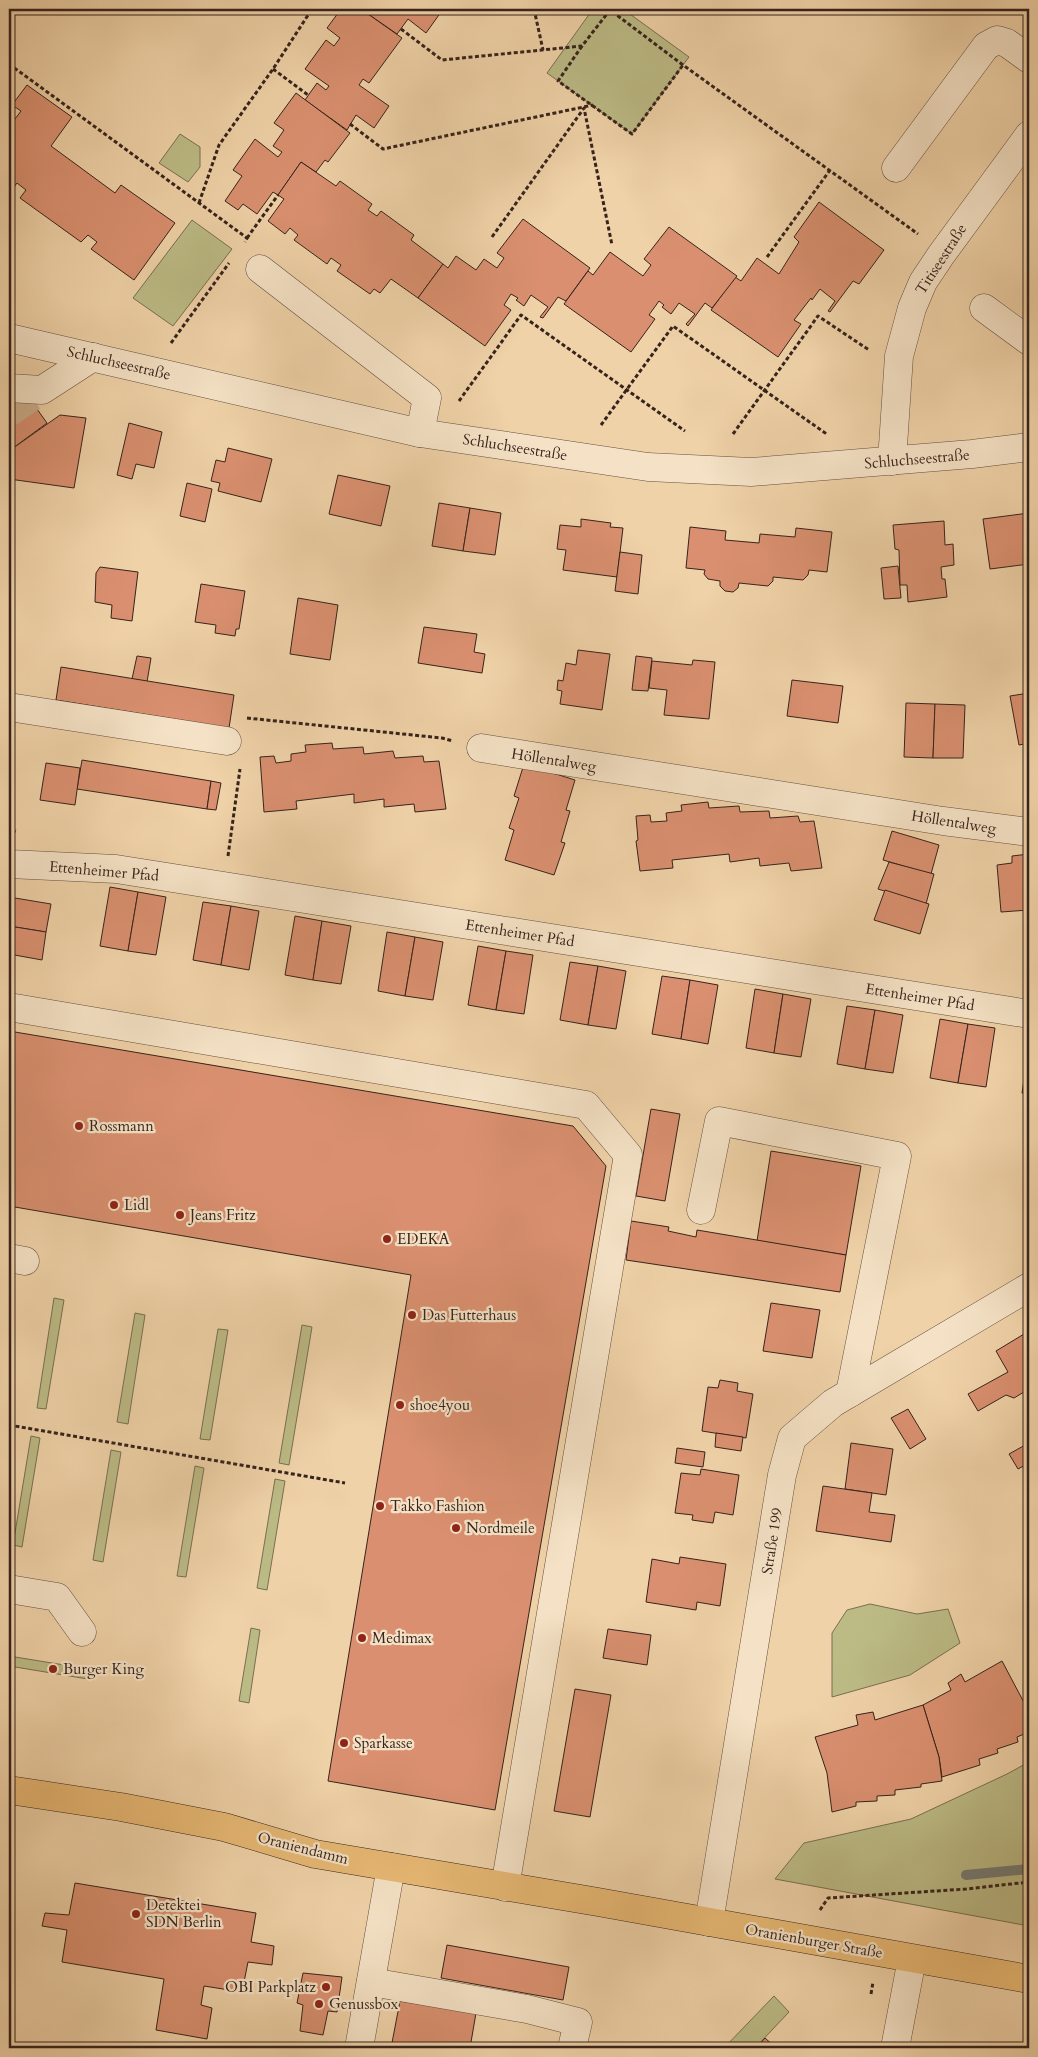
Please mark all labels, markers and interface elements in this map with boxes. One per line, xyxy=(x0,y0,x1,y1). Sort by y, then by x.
street label: Titiseestraße xyxy=(911,220,971,298)
street label: Schluchseestraße xyxy=(65,341,173,385)
street label: Schluchseestraße xyxy=(461,429,569,465)
street label: Schluchseestraße xyxy=(863,444,971,474)
street label: Höllentalweg xyxy=(510,743,599,777)
street label: Höllentalweg xyxy=(910,805,999,839)
street label: Ettenheimer Pfad xyxy=(48,856,160,886)
street label: Ettenheimer Pfad xyxy=(464,914,576,952)
street label: Ettenheimer Pfad xyxy=(864,978,976,1016)
place label: Rossmann xyxy=(89,1116,154,1136)
marker: Rossmann xyxy=(73,1120,85,1132)
place label: Lidl xyxy=(124,1195,149,1215)
marker: Lidl xyxy=(108,1199,120,1211)
place label: Jeans Fritz xyxy=(188,1205,256,1225)
marker: Jeans Fritz xyxy=(174,1209,186,1221)
place label: EDEKA xyxy=(397,1229,450,1249)
marker: EDEKA xyxy=(381,1233,393,1245)
place label: Das Futterhaus xyxy=(422,1305,516,1325)
marker: Das Futterhaus xyxy=(406,1309,418,1321)
place label: shoe4you xyxy=(410,1395,470,1415)
marker: shoe4you xyxy=(394,1399,406,1411)
place label: Takko Fashion xyxy=(390,1496,485,1516)
marker: Takko Fashion xyxy=(374,1500,386,1512)
street label: Straße 199 xyxy=(757,1506,787,1576)
place label: Nordmeile xyxy=(466,1518,535,1538)
marker: Nordmeile xyxy=(450,1522,462,1534)
place label: Medimax xyxy=(372,1628,432,1648)
marker: Medimax xyxy=(356,1632,368,1644)
place label: Burger King xyxy=(63,1659,145,1679)
marker: Burger King xyxy=(47,1663,59,1675)
place label: Sparkasse xyxy=(354,1733,413,1753)
marker: Sparkasse xyxy=(338,1737,350,1749)
street label: Oraniendamm xyxy=(256,1827,351,1869)
place label: Detektei SDN Berlin xyxy=(146,1895,222,1932)
marker: Detektei SDN Berlin xyxy=(130,1908,142,1920)
street label: Oranienburger Straße xyxy=(744,1919,885,1963)
place label: OBI Parkplatz xyxy=(225,1977,316,1997)
marker: OBI Parkplatz xyxy=(320,1981,332,1993)
place label: Genussbox xyxy=(329,1994,399,2014)
marker: Genussbox xyxy=(313,1998,325,2010)

